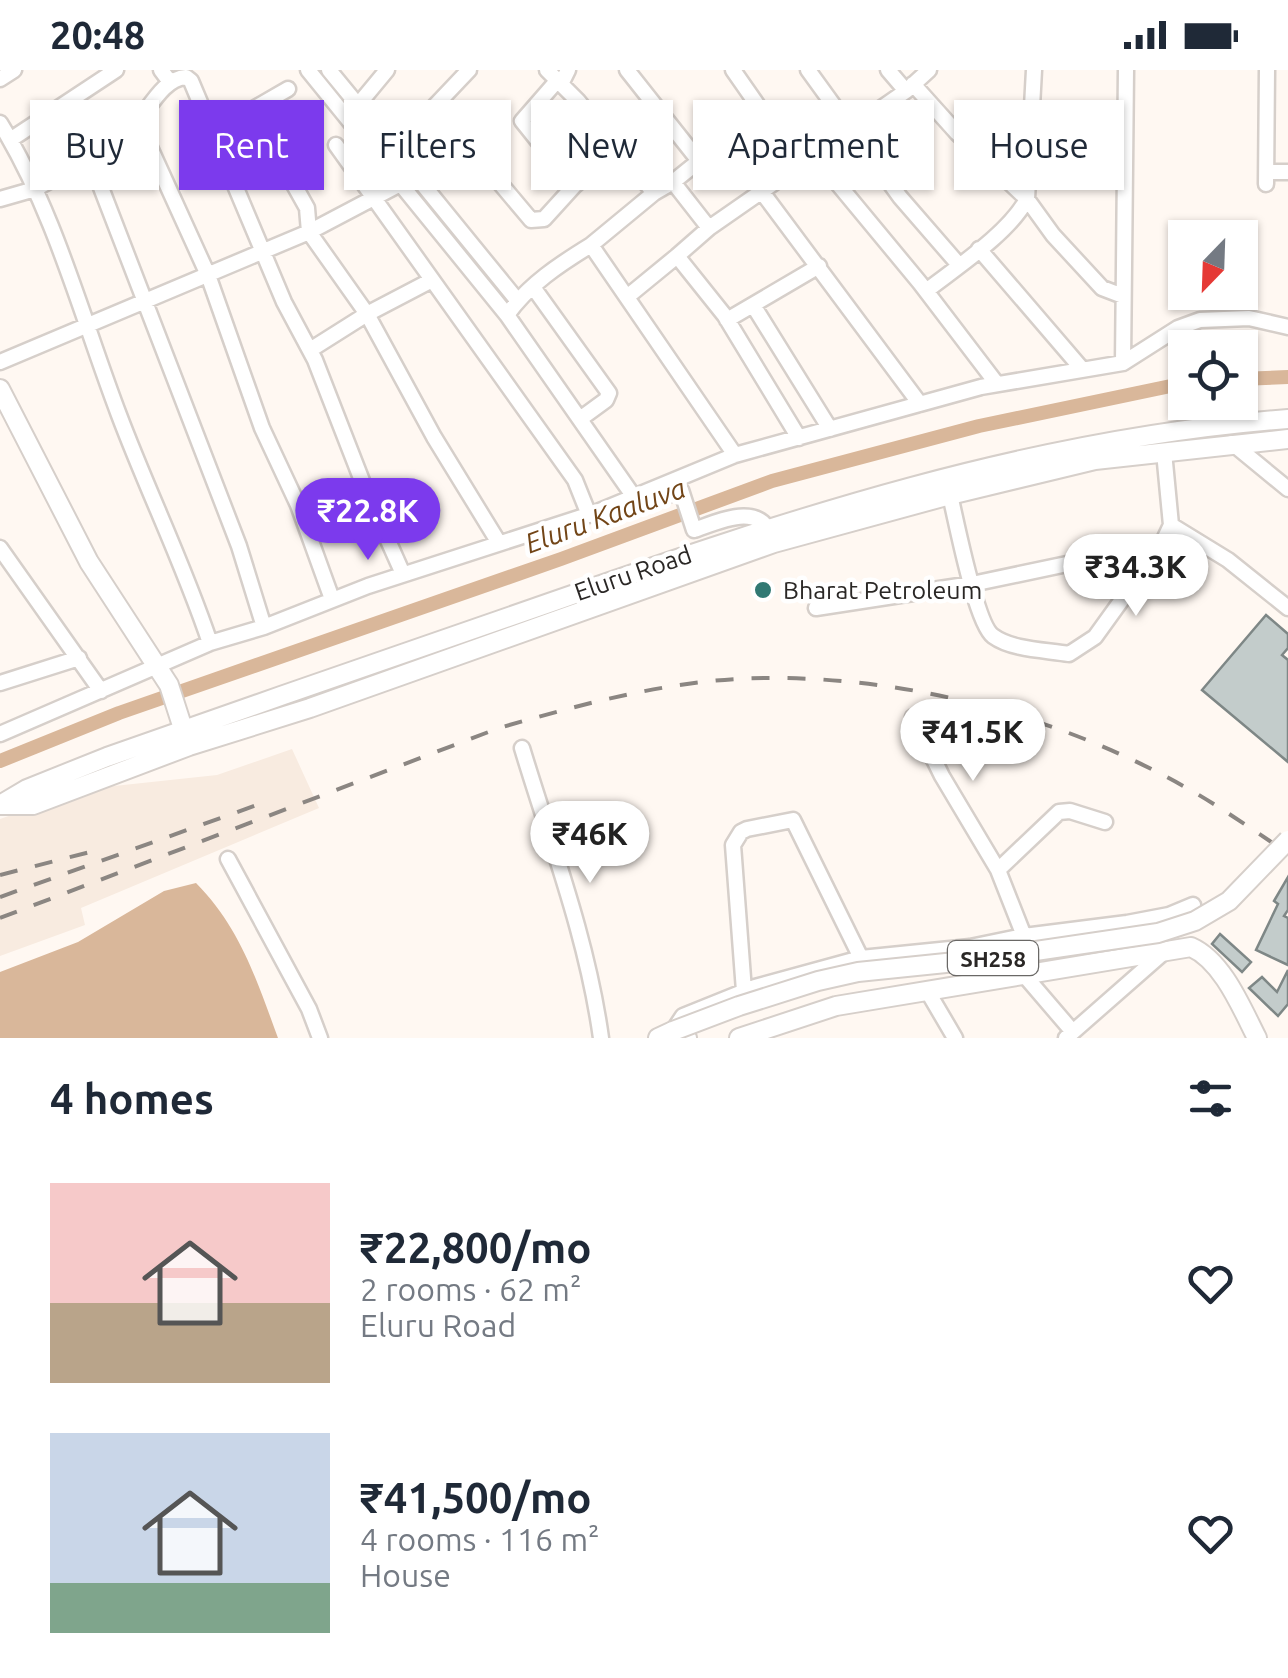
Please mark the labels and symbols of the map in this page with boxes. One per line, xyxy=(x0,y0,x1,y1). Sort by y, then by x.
north arrow xyxy=(1168,220,1258,310)
water label: Eluru Kaaluva xyxy=(521,472,689,558)
pin: ₹22.8K xyxy=(287,478,449,563)
pin: ₹34.3K xyxy=(1055,534,1217,619)
street label: Eluru Road xyxy=(571,540,695,606)
place label: Bharat Petroleum xyxy=(783,576,982,604)
marker: Bharat Petroleum xyxy=(752,579,774,601)
pin: ₹41.5K xyxy=(892,699,1054,784)
pin: ₹46K xyxy=(531,801,649,886)
road number: SH258 xyxy=(948,941,1038,975)

